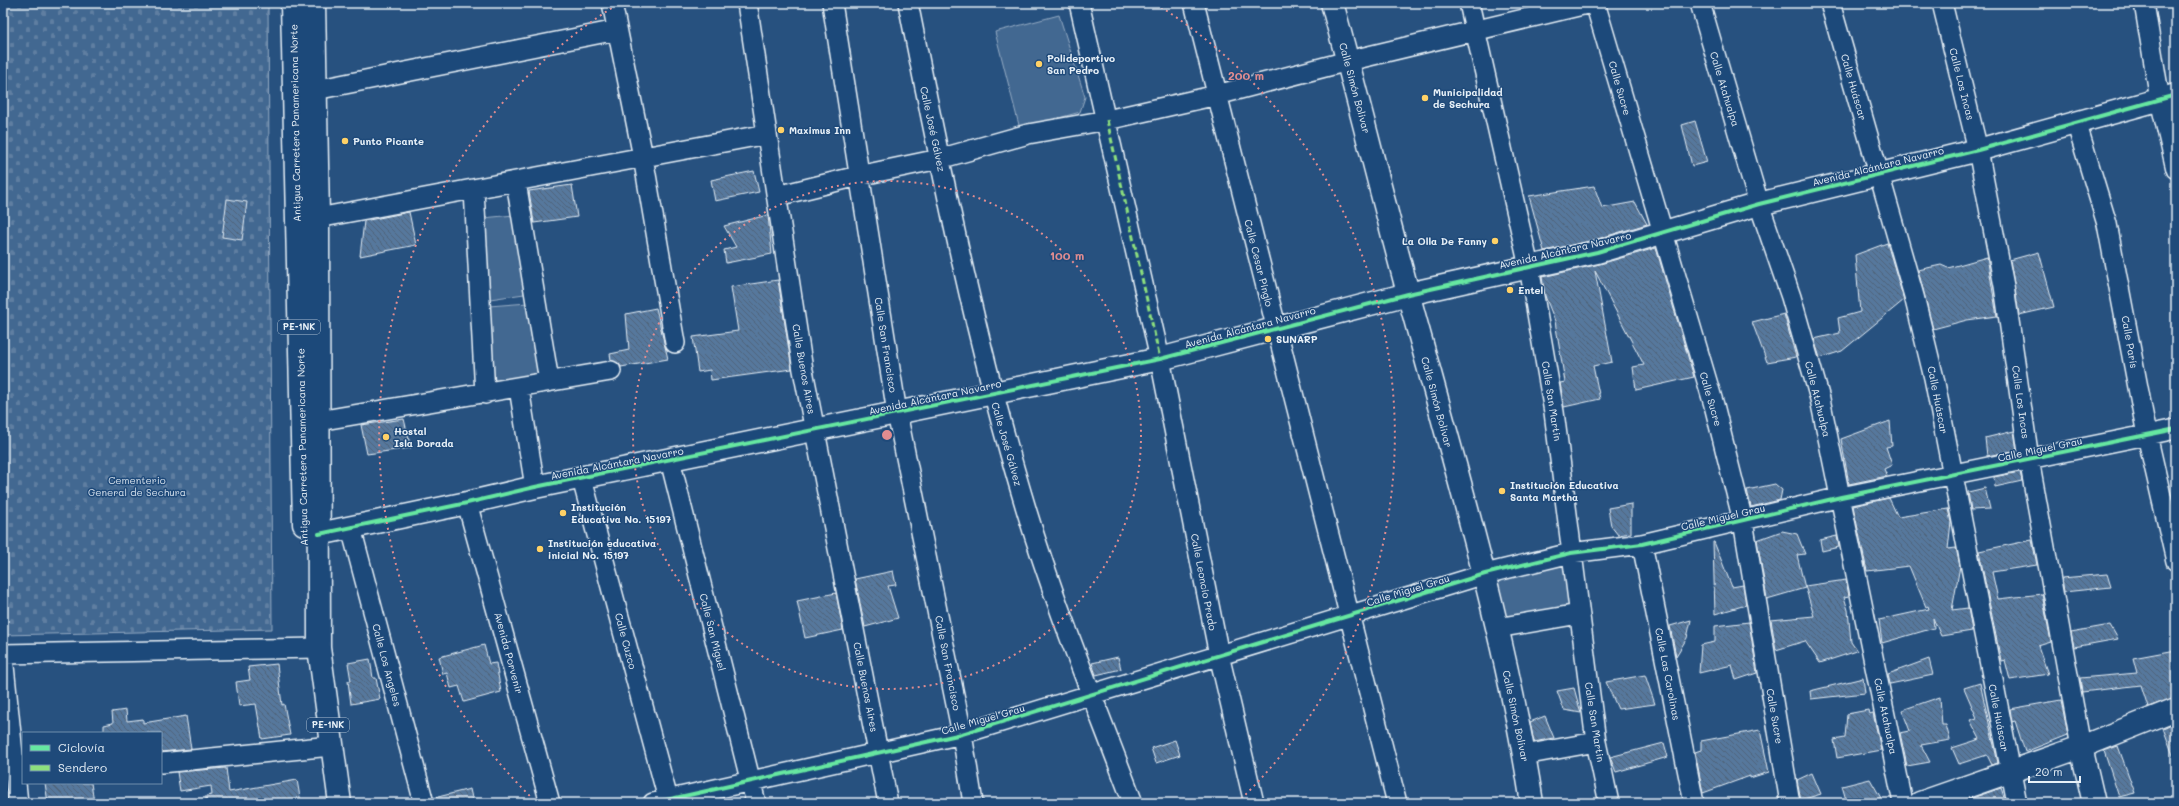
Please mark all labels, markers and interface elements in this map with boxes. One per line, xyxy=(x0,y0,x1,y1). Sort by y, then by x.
street label: Antigua Carretera Panamericana Norte xyxy=(286,24,304,222)
street label: Calle Simón Bolivar xyxy=(1336,41,1374,135)
street label: Calle Los Incas xyxy=(1946,46,1978,122)
street label: Calle Atahualpa xyxy=(1707,50,1743,128)
place label: Polideportivo San Pedro xyxy=(1047,51,1115,77)
street label: Calle Huáscar xyxy=(1838,52,1870,122)
marker: Polideportivo San Pedro xyxy=(1034,59,1044,69)
street label: Calle Sucre xyxy=(1606,59,1634,117)
text: 200 m xyxy=(1228,67,1264,83)
street label: Calle José Gálvez xyxy=(917,85,949,173)
place label: Municipalidad de Sechura xyxy=(1433,85,1503,111)
marker: Municipalidad de Sechura xyxy=(1420,93,1430,103)
place label: Maximus Inn xyxy=(789,123,851,137)
marker: Maximus Inn xyxy=(776,125,786,135)
place label: Punto Picante xyxy=(353,134,424,148)
marker: Punto Picante xyxy=(340,136,350,146)
street label: Avenida Alcántara Navarro xyxy=(1811,143,1945,189)
street label: Calle Cesar Pinglo xyxy=(1241,218,1277,308)
street label: Avenida Alcántara Navarro xyxy=(1498,228,1632,272)
place label: La Olla De Fanny xyxy=(1402,234,1488,248)
marker: La Olla De Fanny xyxy=(1490,236,1500,246)
text: 100 m xyxy=(1050,247,1084,263)
place label: Entel xyxy=(1518,283,1544,297)
marker: Entel xyxy=(1505,285,1515,295)
street label: Calle San Francisco xyxy=(872,296,900,394)
street label: Avenida Alcántara Navarro xyxy=(1183,303,1317,351)
street label: Calle París xyxy=(2118,315,2142,370)
road number: PE-1NK xyxy=(278,320,320,334)
street label: Calle Buenos Aires xyxy=(789,323,819,415)
place label: SUNARP xyxy=(1276,332,1318,346)
marker: SUNARP xyxy=(1263,334,1273,344)
street label: Antigua Carretera Panamericana Norte xyxy=(293,348,311,546)
street label: Calle Simón Bolivar xyxy=(1418,355,1456,449)
street label: Calle San Martin xyxy=(1539,360,1565,442)
street label: Calle Atahualpa xyxy=(1802,360,1834,438)
street label: Calle Los Incas xyxy=(2009,364,2033,440)
street label: Calle Huáscar xyxy=(1925,365,1951,435)
street label: Calle Sucre xyxy=(1697,370,1725,428)
street label: Avenida Alcántara Navarro xyxy=(868,376,1003,418)
street label: Calle José Gálvez xyxy=(988,400,1026,488)
place label: Hostal Isla Dorada xyxy=(394,424,454,450)
centre of rings xyxy=(880,428,894,442)
marker: Hostal Isla Dorada xyxy=(381,432,391,442)
street label: Calle Miguel Grau xyxy=(1996,433,2084,465)
street label: Avenida Alcántara Navarro xyxy=(549,443,685,483)
park label: Cementerio General de Sechura xyxy=(88,473,186,499)
place label: Institución Educativa Santa Martha xyxy=(1510,478,1619,504)
marker: Institución Educativa Santa Martha xyxy=(1497,486,1507,496)
place label: Institución Educativa No. 15197 xyxy=(571,500,672,526)
street label: Calle Miguel Grau xyxy=(1679,500,1767,534)
marker: Institución Educativa No. 15197 xyxy=(558,508,568,518)
street label: Calle Leoncio Prado xyxy=(1188,532,1220,632)
place label: Institución educativa inicial No. 15197 xyxy=(548,536,656,562)
marker: Institución educativa inicial No. 15197 xyxy=(535,544,545,554)
street label: Calle Miguel Grau xyxy=(1365,571,1451,609)
street label: Calle San Miguel xyxy=(697,592,729,672)
street label: Avenida Porvenir xyxy=(491,611,527,695)
street label: Calle Cuzco xyxy=(612,611,640,671)
street label: Calle San Francisco xyxy=(932,614,964,712)
street label: Calle Los Angeles xyxy=(369,622,405,708)
street label: Calle Las Carolinas xyxy=(1652,627,1684,722)
street label: Calle Buenos Aires xyxy=(850,641,882,733)
street label: Calle Simón Bolivar xyxy=(1499,669,1533,763)
street label: Calle Atahualpa xyxy=(1871,677,1901,755)
street label: Calle San Martin xyxy=(1582,681,1608,763)
street label: Calle Huáscar xyxy=(1986,683,2012,753)
street label: Calle Sucre xyxy=(1763,687,1787,745)
street label: Calle Miguel Grau xyxy=(940,700,1026,738)
road number: PE-1NK xyxy=(307,718,349,732)
legend xyxy=(22,732,162,784)
text: Ciclovía xyxy=(58,739,105,755)
scale bar xyxy=(2029,758,2080,784)
text: Sendero xyxy=(58,759,107,775)
text: 20 m xyxy=(2035,763,2063,779)

